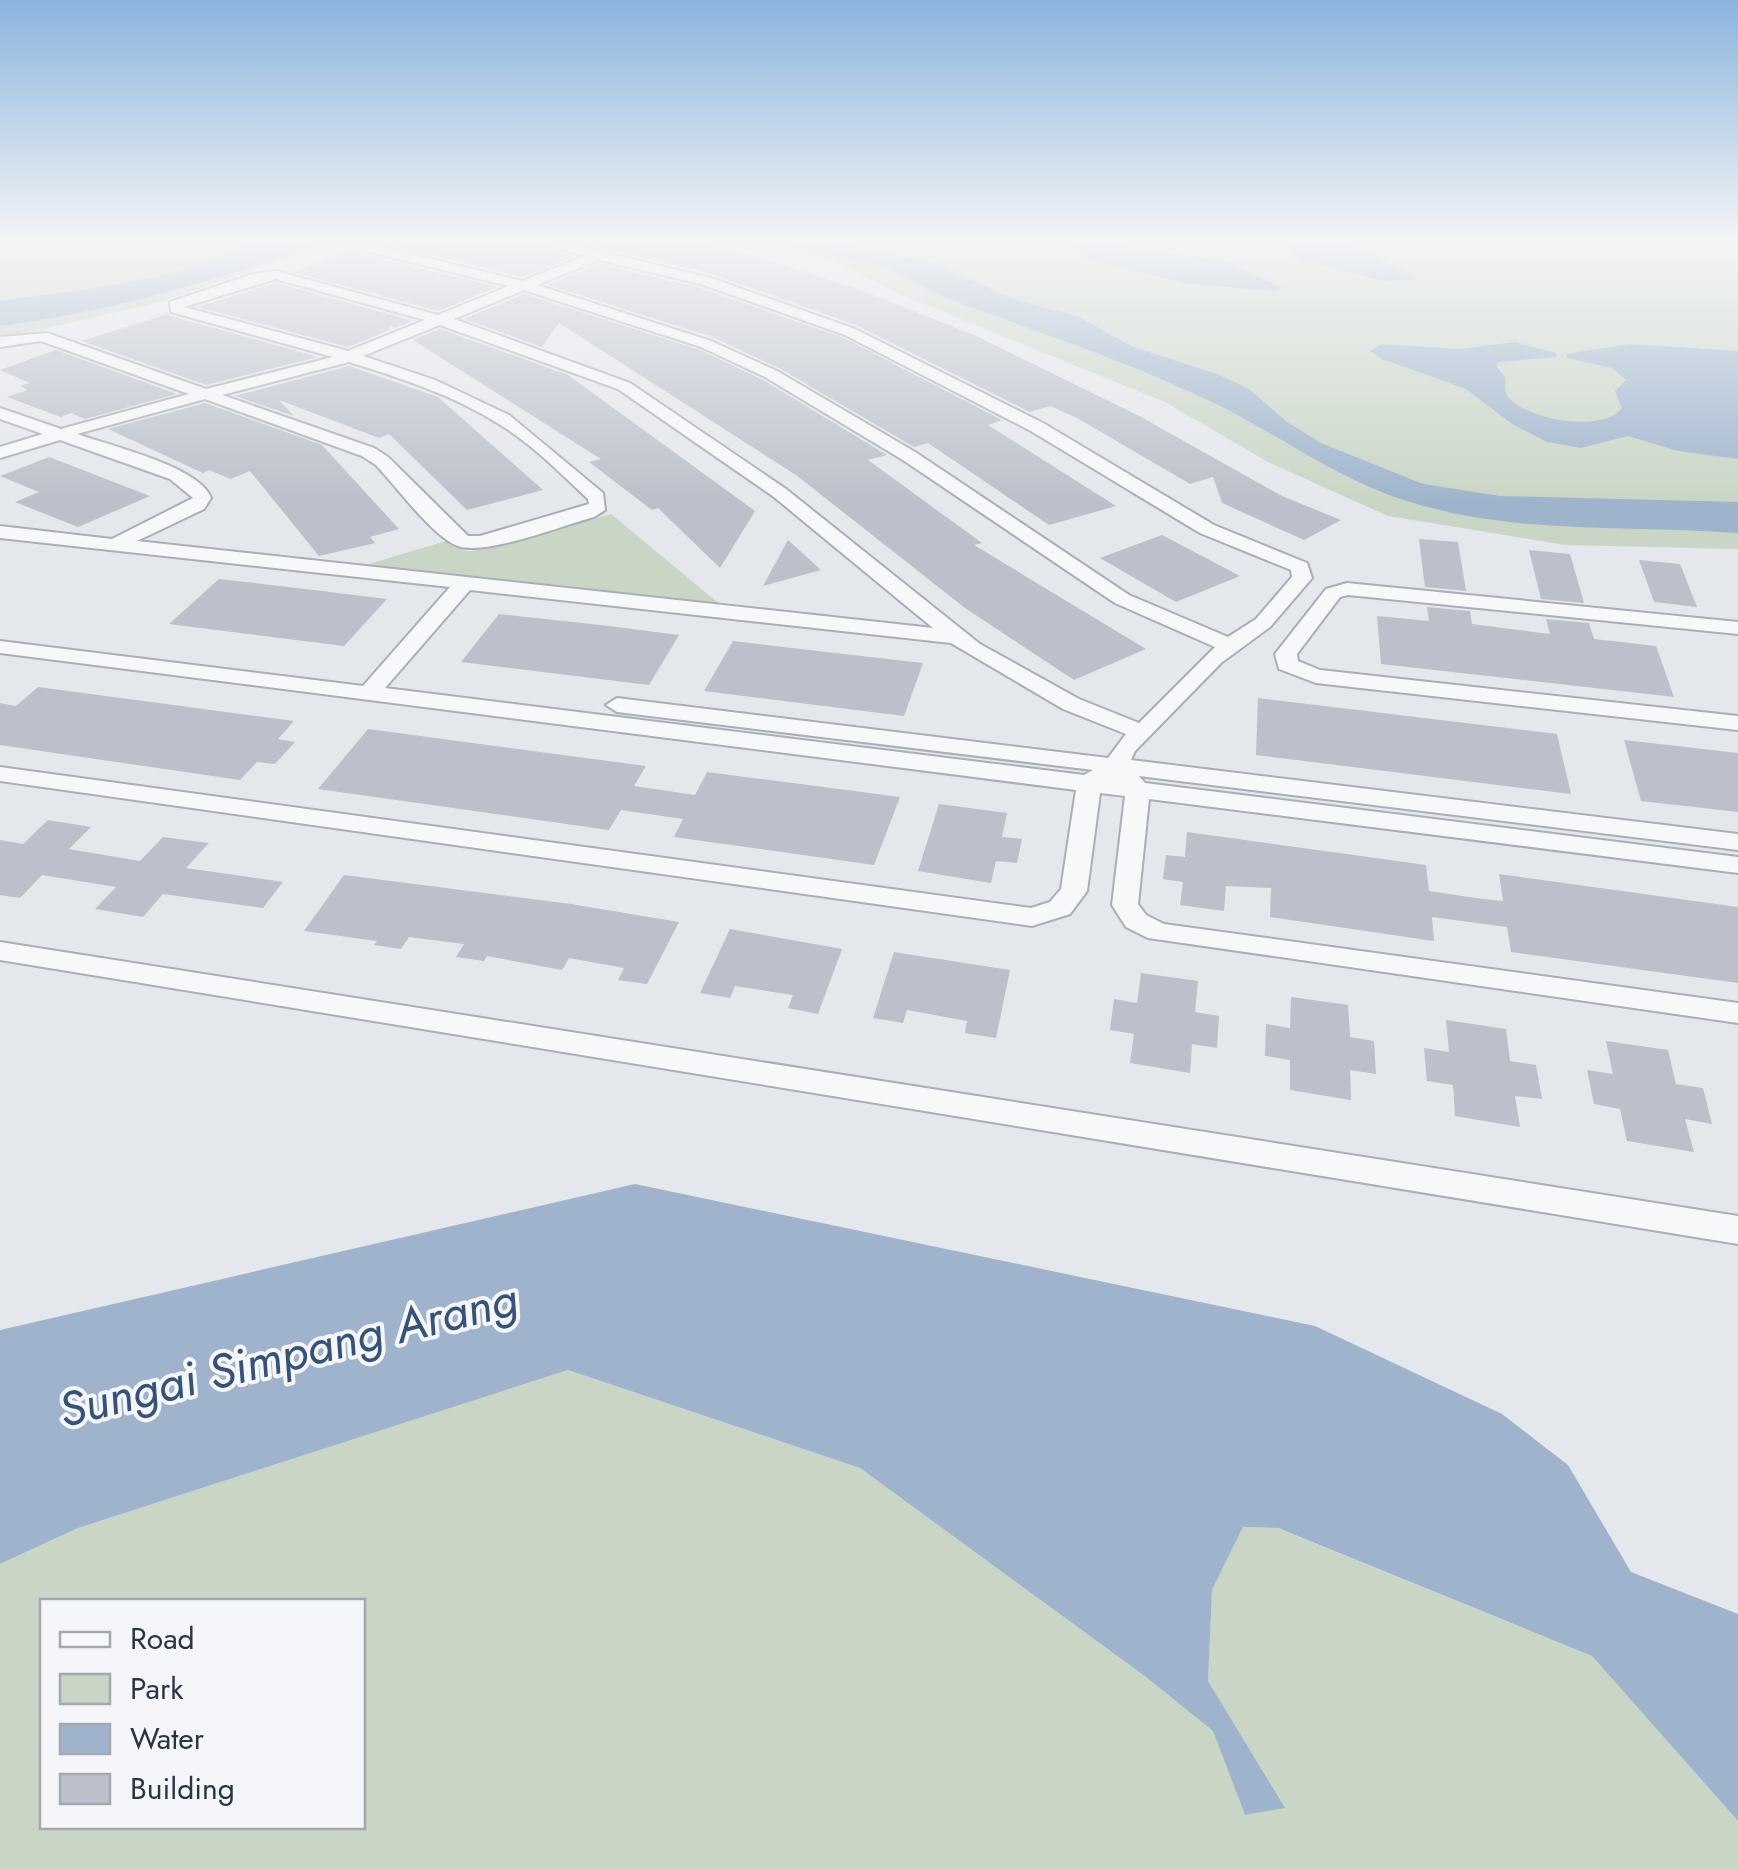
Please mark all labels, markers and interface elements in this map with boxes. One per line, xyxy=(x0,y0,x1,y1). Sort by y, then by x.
water label: Sungai Simpang Arang xyxy=(51,1264,525,1445)
legend xyxy=(40,1599,365,1829)
text: Road xyxy=(130,1617,195,1660)
text: Park xyxy=(130,1667,184,1710)
text: Water xyxy=(130,1717,205,1760)
text: Building xyxy=(130,1767,235,1810)

